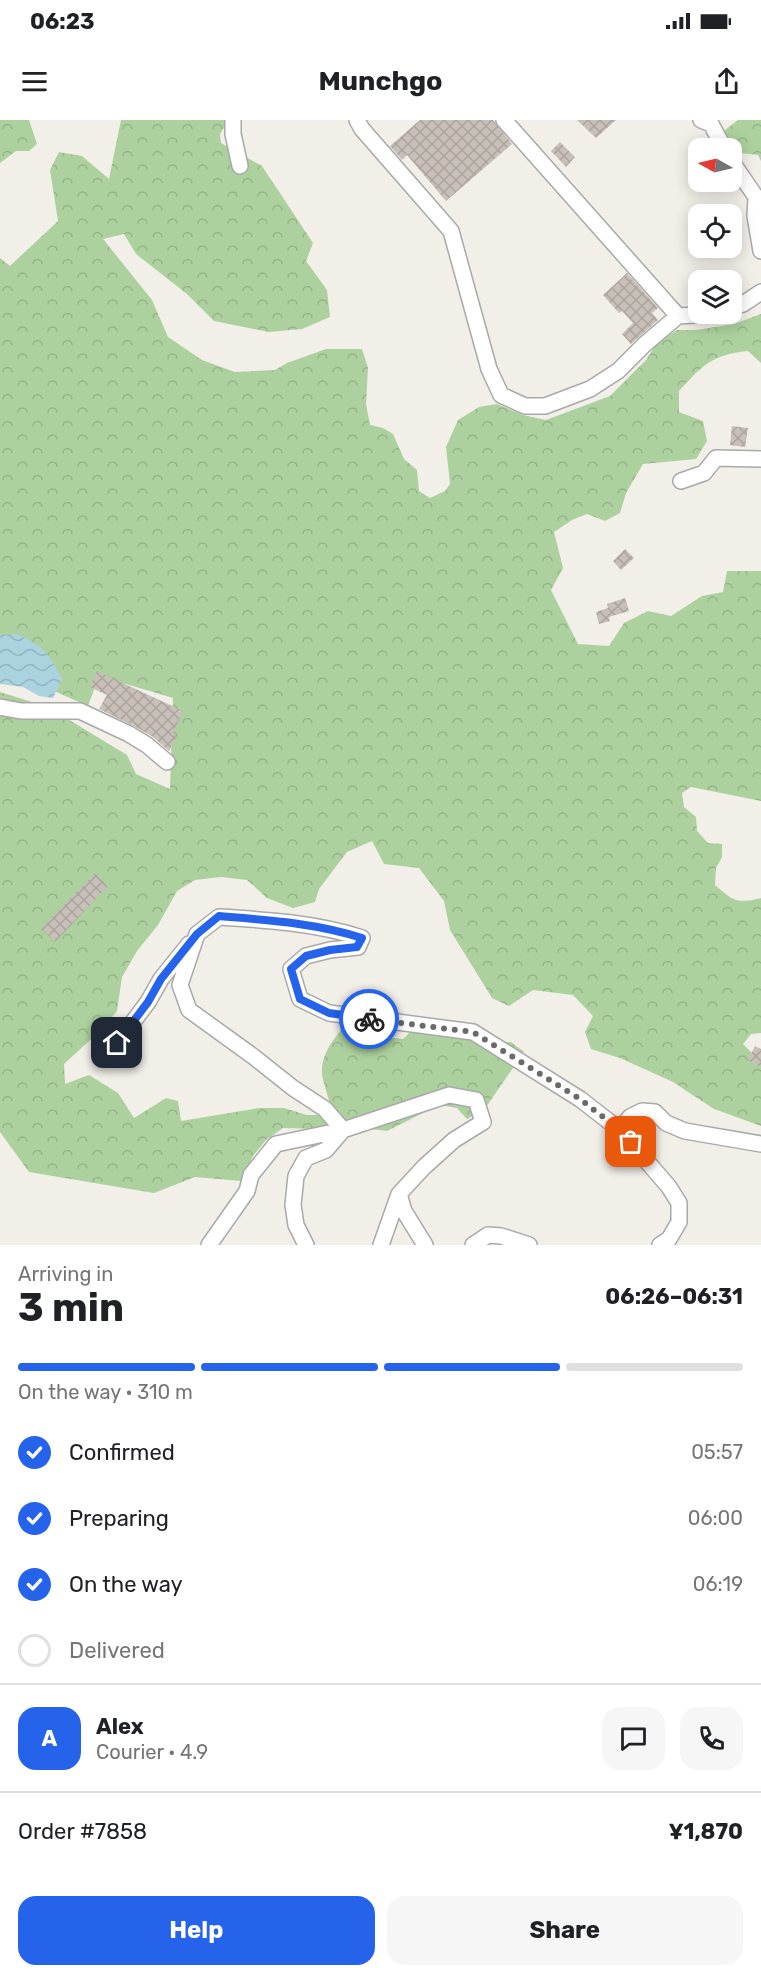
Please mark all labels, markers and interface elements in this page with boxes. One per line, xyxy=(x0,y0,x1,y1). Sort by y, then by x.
text: 06:23 xyxy=(30,8,95,35)
icon: menu xyxy=(18,65,51,98)
text: Munchgo xyxy=(318,65,443,97)
icon: share xyxy=(710,65,743,98)
north arrow xyxy=(688,138,742,192)
map controls xyxy=(688,138,742,324)
button: locate xyxy=(688,204,742,258)
button: layers xyxy=(688,270,742,324)
courier xyxy=(339,989,399,1049)
icon: bike xyxy=(353,1003,386,1036)
pin xyxy=(91,1017,142,1068)
icon: home xyxy=(100,1026,133,1059)
pin xyxy=(605,1116,656,1167)
icon: bag xyxy=(614,1125,647,1158)
text: Arriving in xyxy=(18,1262,113,1286)
text: 06:26–06:31 xyxy=(605,1283,743,1310)
text: 3 min xyxy=(18,1285,124,1331)
text: On the way · 310 m xyxy=(18,1380,193,1404)
icon: check xyxy=(18,1436,51,1469)
text: Confirmed xyxy=(69,1439,175,1466)
text: 05:57 xyxy=(691,1440,743,1464)
icon: check xyxy=(18,1502,51,1535)
text: Preparing xyxy=(69,1505,169,1532)
text: 06:00 xyxy=(688,1506,743,1530)
icon: check xyxy=(18,1568,51,1601)
text: On the way xyxy=(69,1571,183,1598)
text: 06:19 xyxy=(693,1572,743,1596)
text: Delivered xyxy=(69,1637,165,1664)
button: chat xyxy=(602,1707,665,1770)
button: phone xyxy=(680,1707,743,1770)
text: Alex xyxy=(96,1713,144,1740)
text: A xyxy=(42,1725,57,1752)
text: Courier · 4.9 xyxy=(96,1740,208,1764)
text: Order #7858 xyxy=(18,1818,147,1845)
text: ¥1,870 xyxy=(668,1818,743,1845)
button: Help xyxy=(18,1896,375,1965)
button: Share xyxy=(387,1896,743,1965)

